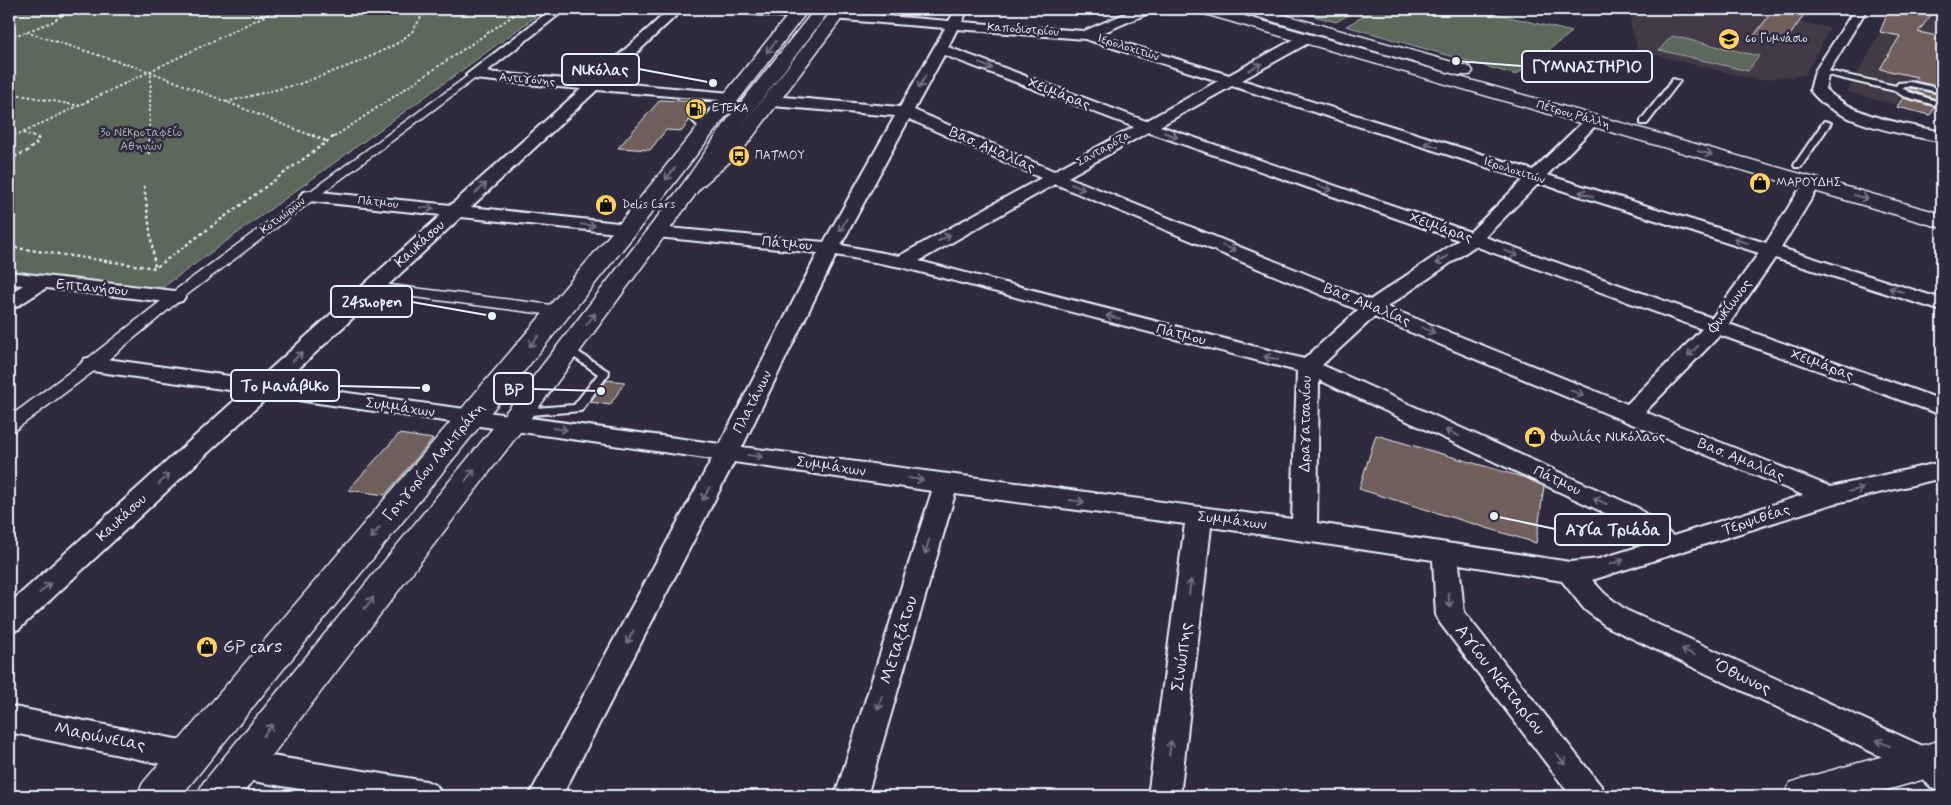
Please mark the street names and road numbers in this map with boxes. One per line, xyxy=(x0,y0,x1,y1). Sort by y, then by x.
street label: Καποδιστρίου xyxy=(987,20,1060,41)
street label: Ιερολοχιτών xyxy=(1095,30,1161,66)
street label: Αντιγόνης xyxy=(498,70,556,90)
street label: Χειμάρας xyxy=(1025,73,1094,115)
street label: Πέτρου Ράλλη xyxy=(1534,96,1612,133)
street label: Βασ. Αμαλίας xyxy=(946,122,1039,178)
street label: Σανταρόζα xyxy=(1074,127,1134,171)
street label: Ιερολοχιτών xyxy=(1481,153,1547,189)
street label: Πάτμου xyxy=(357,193,400,213)
street label: Κοτυώρων xyxy=(257,194,309,238)
street label: Χειμάρας xyxy=(1407,208,1476,248)
street label: Καυκάσου xyxy=(391,215,450,272)
street label: Πάτμου xyxy=(761,232,813,256)
street label: Επτανήσου xyxy=(55,274,129,302)
street label: Φωκίωνος xyxy=(1703,275,1757,338)
street label: Βασ. Αμαλίας xyxy=(1321,278,1414,332)
street label: Πάτμου xyxy=(1154,319,1208,351)
street label: Χειμάρας xyxy=(1788,344,1857,386)
street label: Πλατάνων xyxy=(729,367,778,437)
street label: Δραγατσανίου xyxy=(1295,375,1317,472)
street label: Συμμάχων xyxy=(364,393,436,423)
street label: Γρηγορίου Λαμπράκη xyxy=(379,398,490,525)
street label: Βασ. Αμαλίας xyxy=(1695,433,1788,487)
street label: Συμμάχων xyxy=(795,452,867,482)
street label: Πάτμου xyxy=(1530,461,1584,501)
street label: Καυκάσου xyxy=(93,489,152,546)
street label: Τερψιθέας xyxy=(1719,499,1793,540)
street label: Συμμάχων xyxy=(1196,507,1268,535)
street label: Μεταξάτου xyxy=(874,593,924,687)
street label: Αγίου Νεκταρίου xyxy=(1449,620,1551,740)
street label: Σινώπης xyxy=(1166,621,1198,693)
street label: Όθωνος xyxy=(1709,653,1775,701)
street label: Μαρώνειας xyxy=(52,716,148,758)

